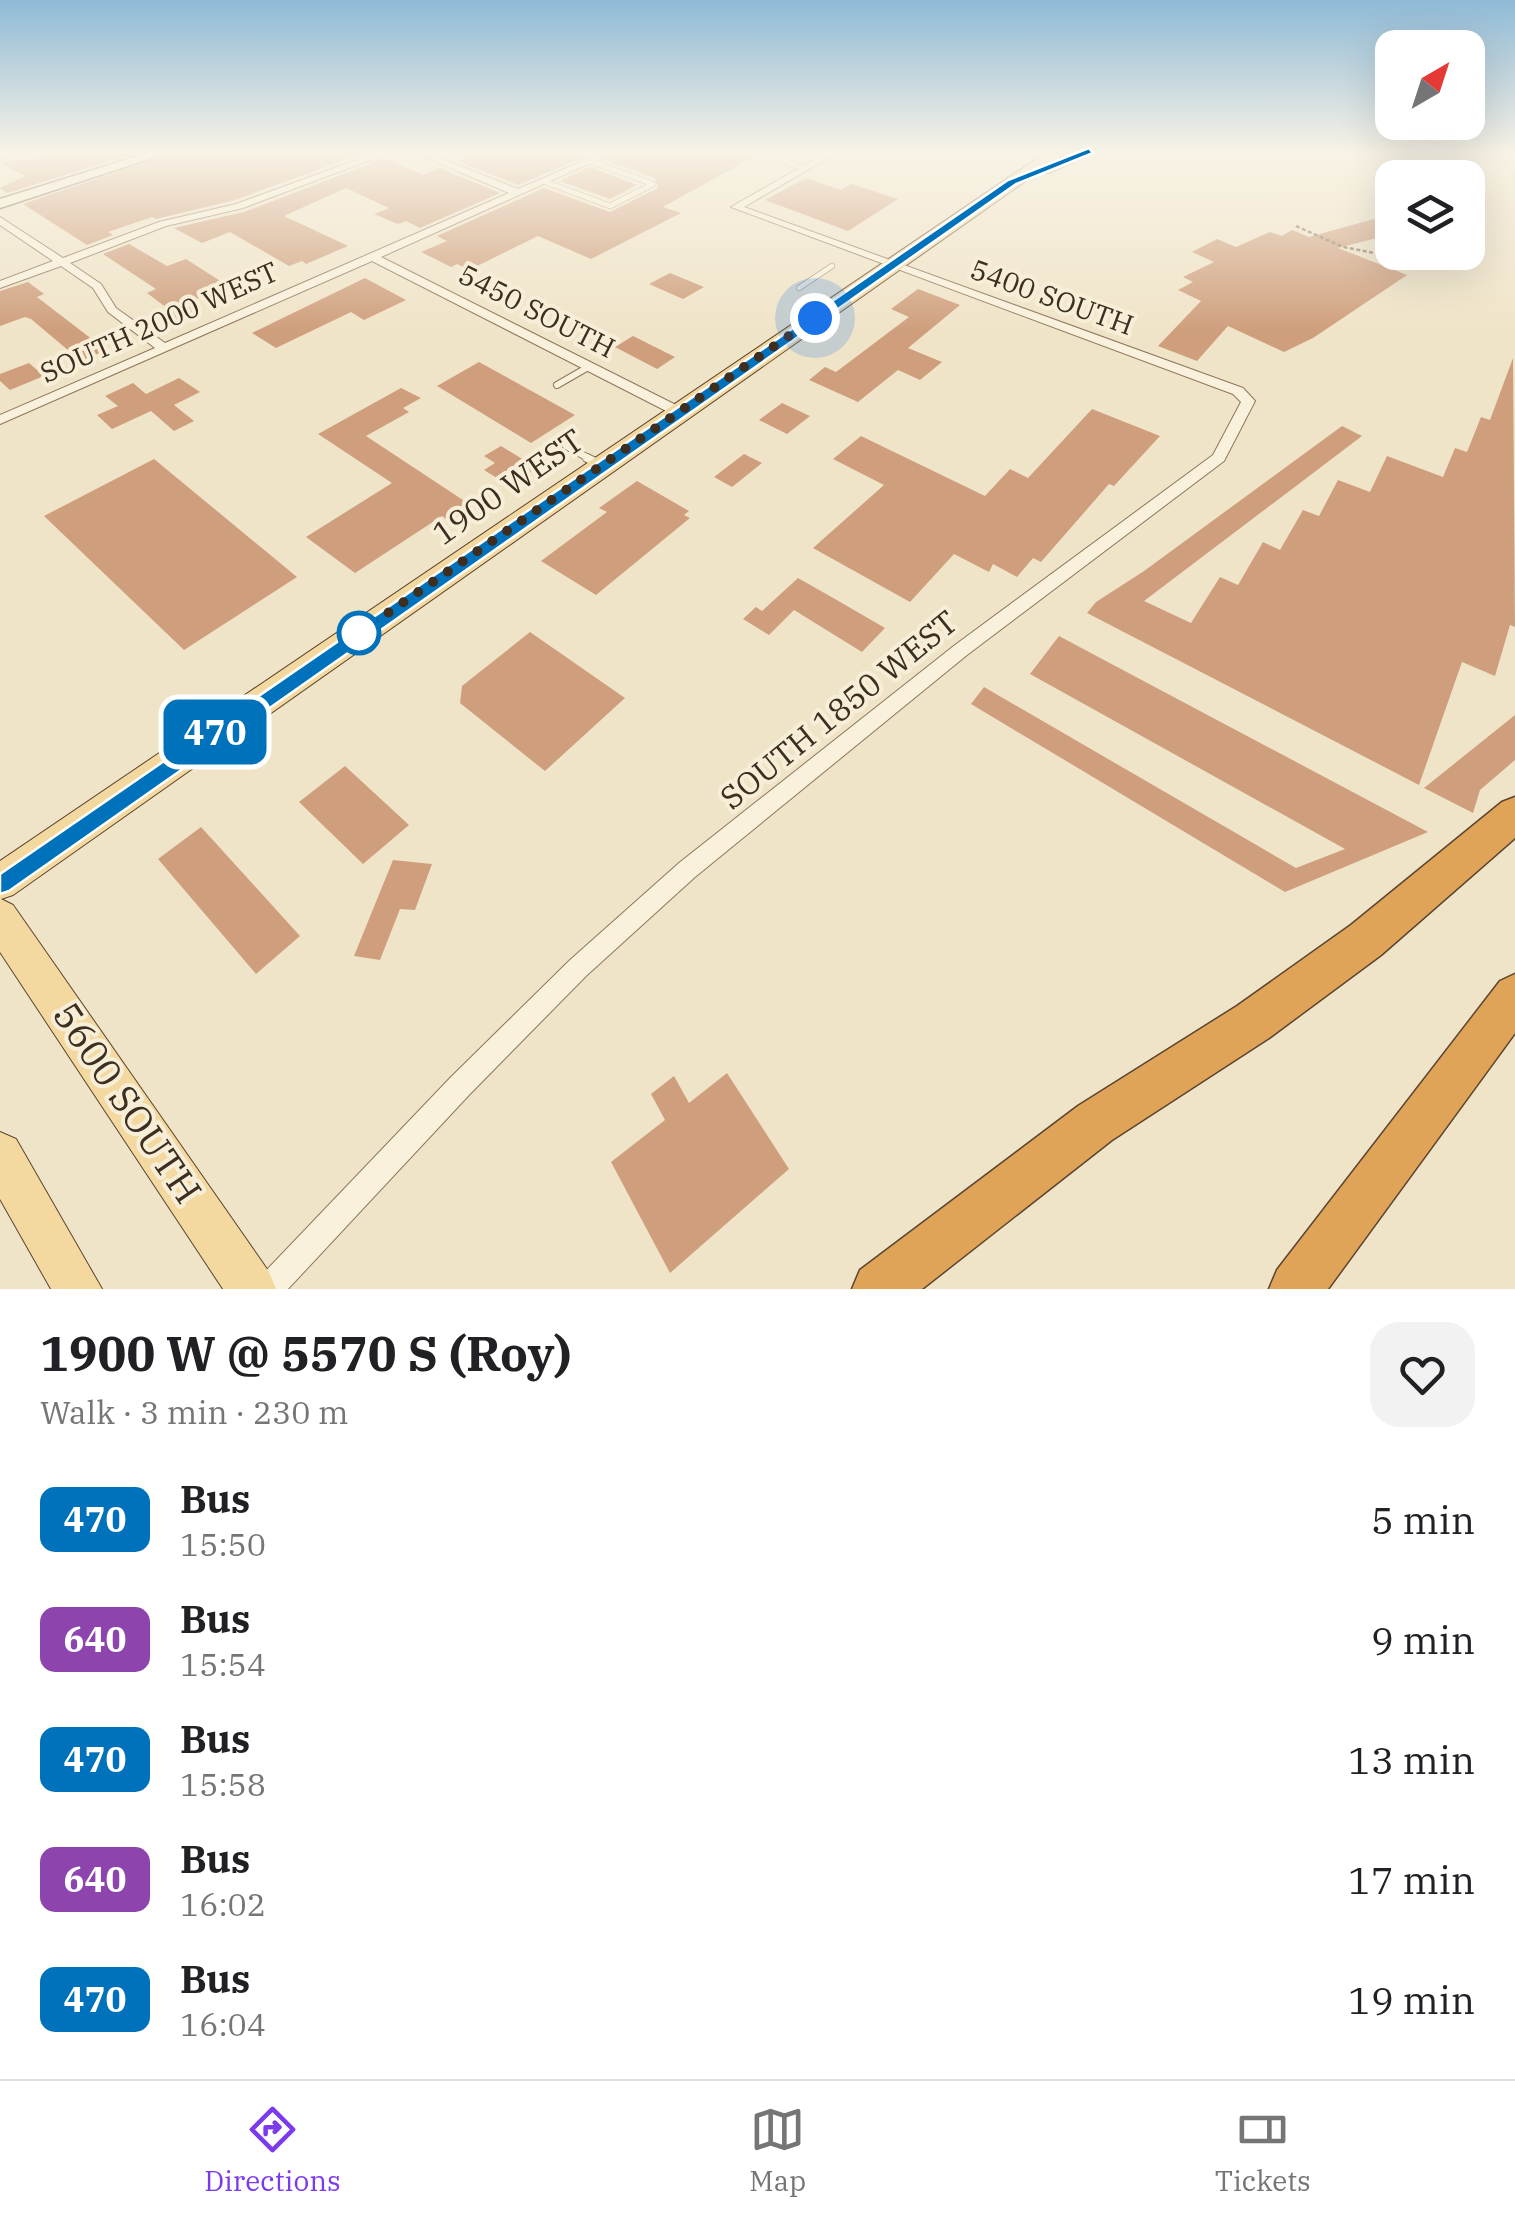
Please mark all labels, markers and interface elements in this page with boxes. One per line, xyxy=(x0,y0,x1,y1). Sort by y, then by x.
north arrow xyxy=(1375,30,1485,140)
map controls xyxy=(1375,30,1485,270)
button: layers xyxy=(1375,160,1485,270)
street label: 5400 SOUTH xyxy=(965,250,1139,343)
street label: SOUTH 2000 WEST xyxy=(34,252,284,391)
street label: 5450 SOUTH xyxy=(453,255,622,366)
your location xyxy=(790,293,840,343)
street label: 1900 WEST xyxy=(424,419,591,554)
street label: SOUTH 1850 WEST xyxy=(711,600,966,818)
unlabelled marker xyxy=(338,612,380,654)
line badge: 470 xyxy=(158,700,272,764)
text: 470 xyxy=(183,709,247,755)
street label: 5600 SOUTH xyxy=(43,992,213,1212)
text: 1900 W @ 5570 S (Roy) xyxy=(40,1322,571,1384)
button: heart xyxy=(1370,1322,1475,1427)
text: Walk · 3 min · 230 m xyxy=(40,1391,348,1433)
text: Bus xyxy=(180,1474,250,1523)
text: 5 min xyxy=(1371,1495,1475,1544)
text: 470 xyxy=(63,1496,127,1542)
text: 15:50 xyxy=(180,1523,266,1565)
text: Bus xyxy=(180,1594,250,1643)
text: 9 min xyxy=(1371,1615,1475,1664)
text: 640 xyxy=(63,1616,127,1662)
text: 15:54 xyxy=(180,1643,266,1685)
text: Bus xyxy=(180,1714,250,1763)
text: 13 min xyxy=(1348,1735,1475,1784)
text: 470 xyxy=(63,1736,127,1782)
text: 15:58 xyxy=(180,1763,266,1805)
text: Bus xyxy=(180,1834,250,1883)
text: 17 min xyxy=(1348,1855,1475,1904)
text: 640 xyxy=(63,1856,127,1902)
text: 16:02 xyxy=(180,1883,266,1925)
text: Bus xyxy=(180,1954,250,2003)
text: 19 min xyxy=(1348,1975,1475,2024)
text: 470 xyxy=(63,1976,127,2022)
text: 16:04 xyxy=(180,2003,266,2045)
tab: Directions xyxy=(204,2102,341,2199)
tab: Map xyxy=(749,2102,806,2199)
tab: Tickets xyxy=(1215,2102,1311,2199)

